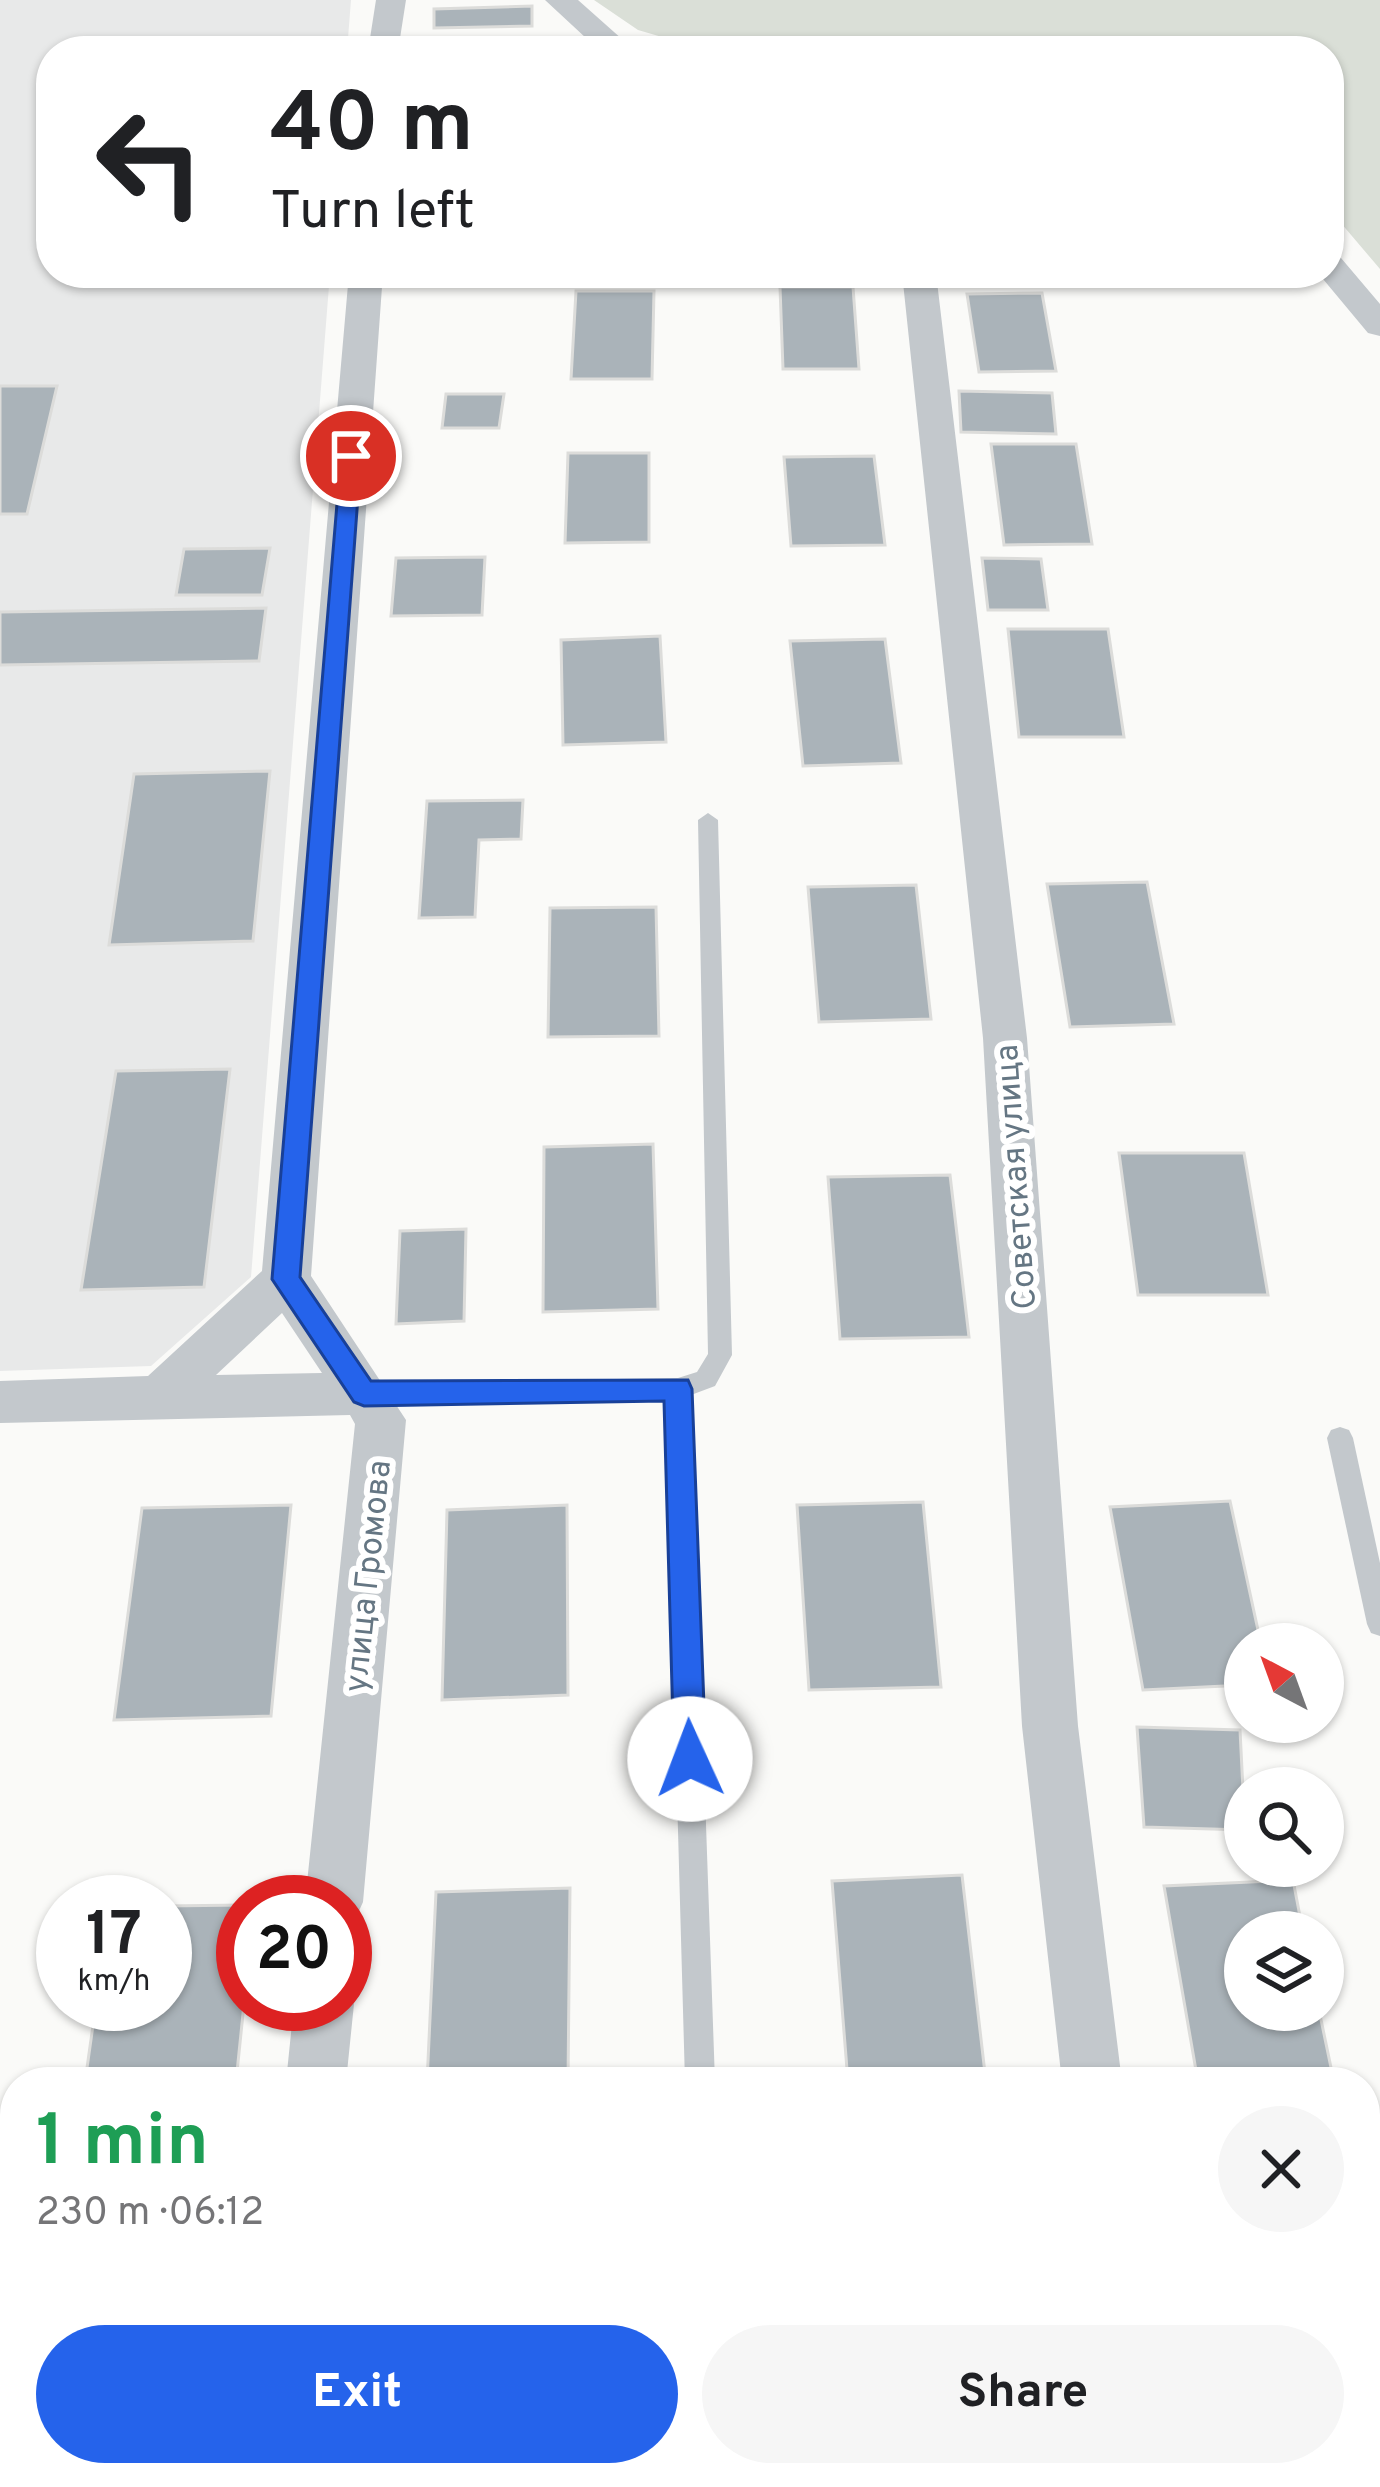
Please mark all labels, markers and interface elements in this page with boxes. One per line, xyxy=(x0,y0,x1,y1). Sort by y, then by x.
text: 40 m xyxy=(270,75,474,181)
icon: left xyxy=(72,84,228,240)
text: Turn left xyxy=(270,179,475,248)
pin xyxy=(300,405,402,507)
icon: arrive xyxy=(318,423,384,489)
street label: Советская улица xyxy=(988,1043,1048,1311)
street label: улица Громова xyxy=(337,1458,403,1695)
north arrow xyxy=(1224,1623,1344,1743)
map controls xyxy=(1224,1623,1344,2031)
position arrow xyxy=(627,1696,753,1822)
button: search xyxy=(1224,1767,1344,1887)
speed limit sign: 20 xyxy=(216,1875,372,2031)
text: 17 xyxy=(86,1900,142,1976)
button: layers xyxy=(1224,1911,1344,2031)
text: km/h xyxy=(78,1964,150,2001)
text: 1 min xyxy=(36,2099,209,2191)
button: close xyxy=(1218,2106,1344,2232)
text: 230 m · 06:12 xyxy=(36,2190,264,2239)
button: Exit xyxy=(36,2325,678,2463)
button: Share xyxy=(702,2325,1344,2463)

